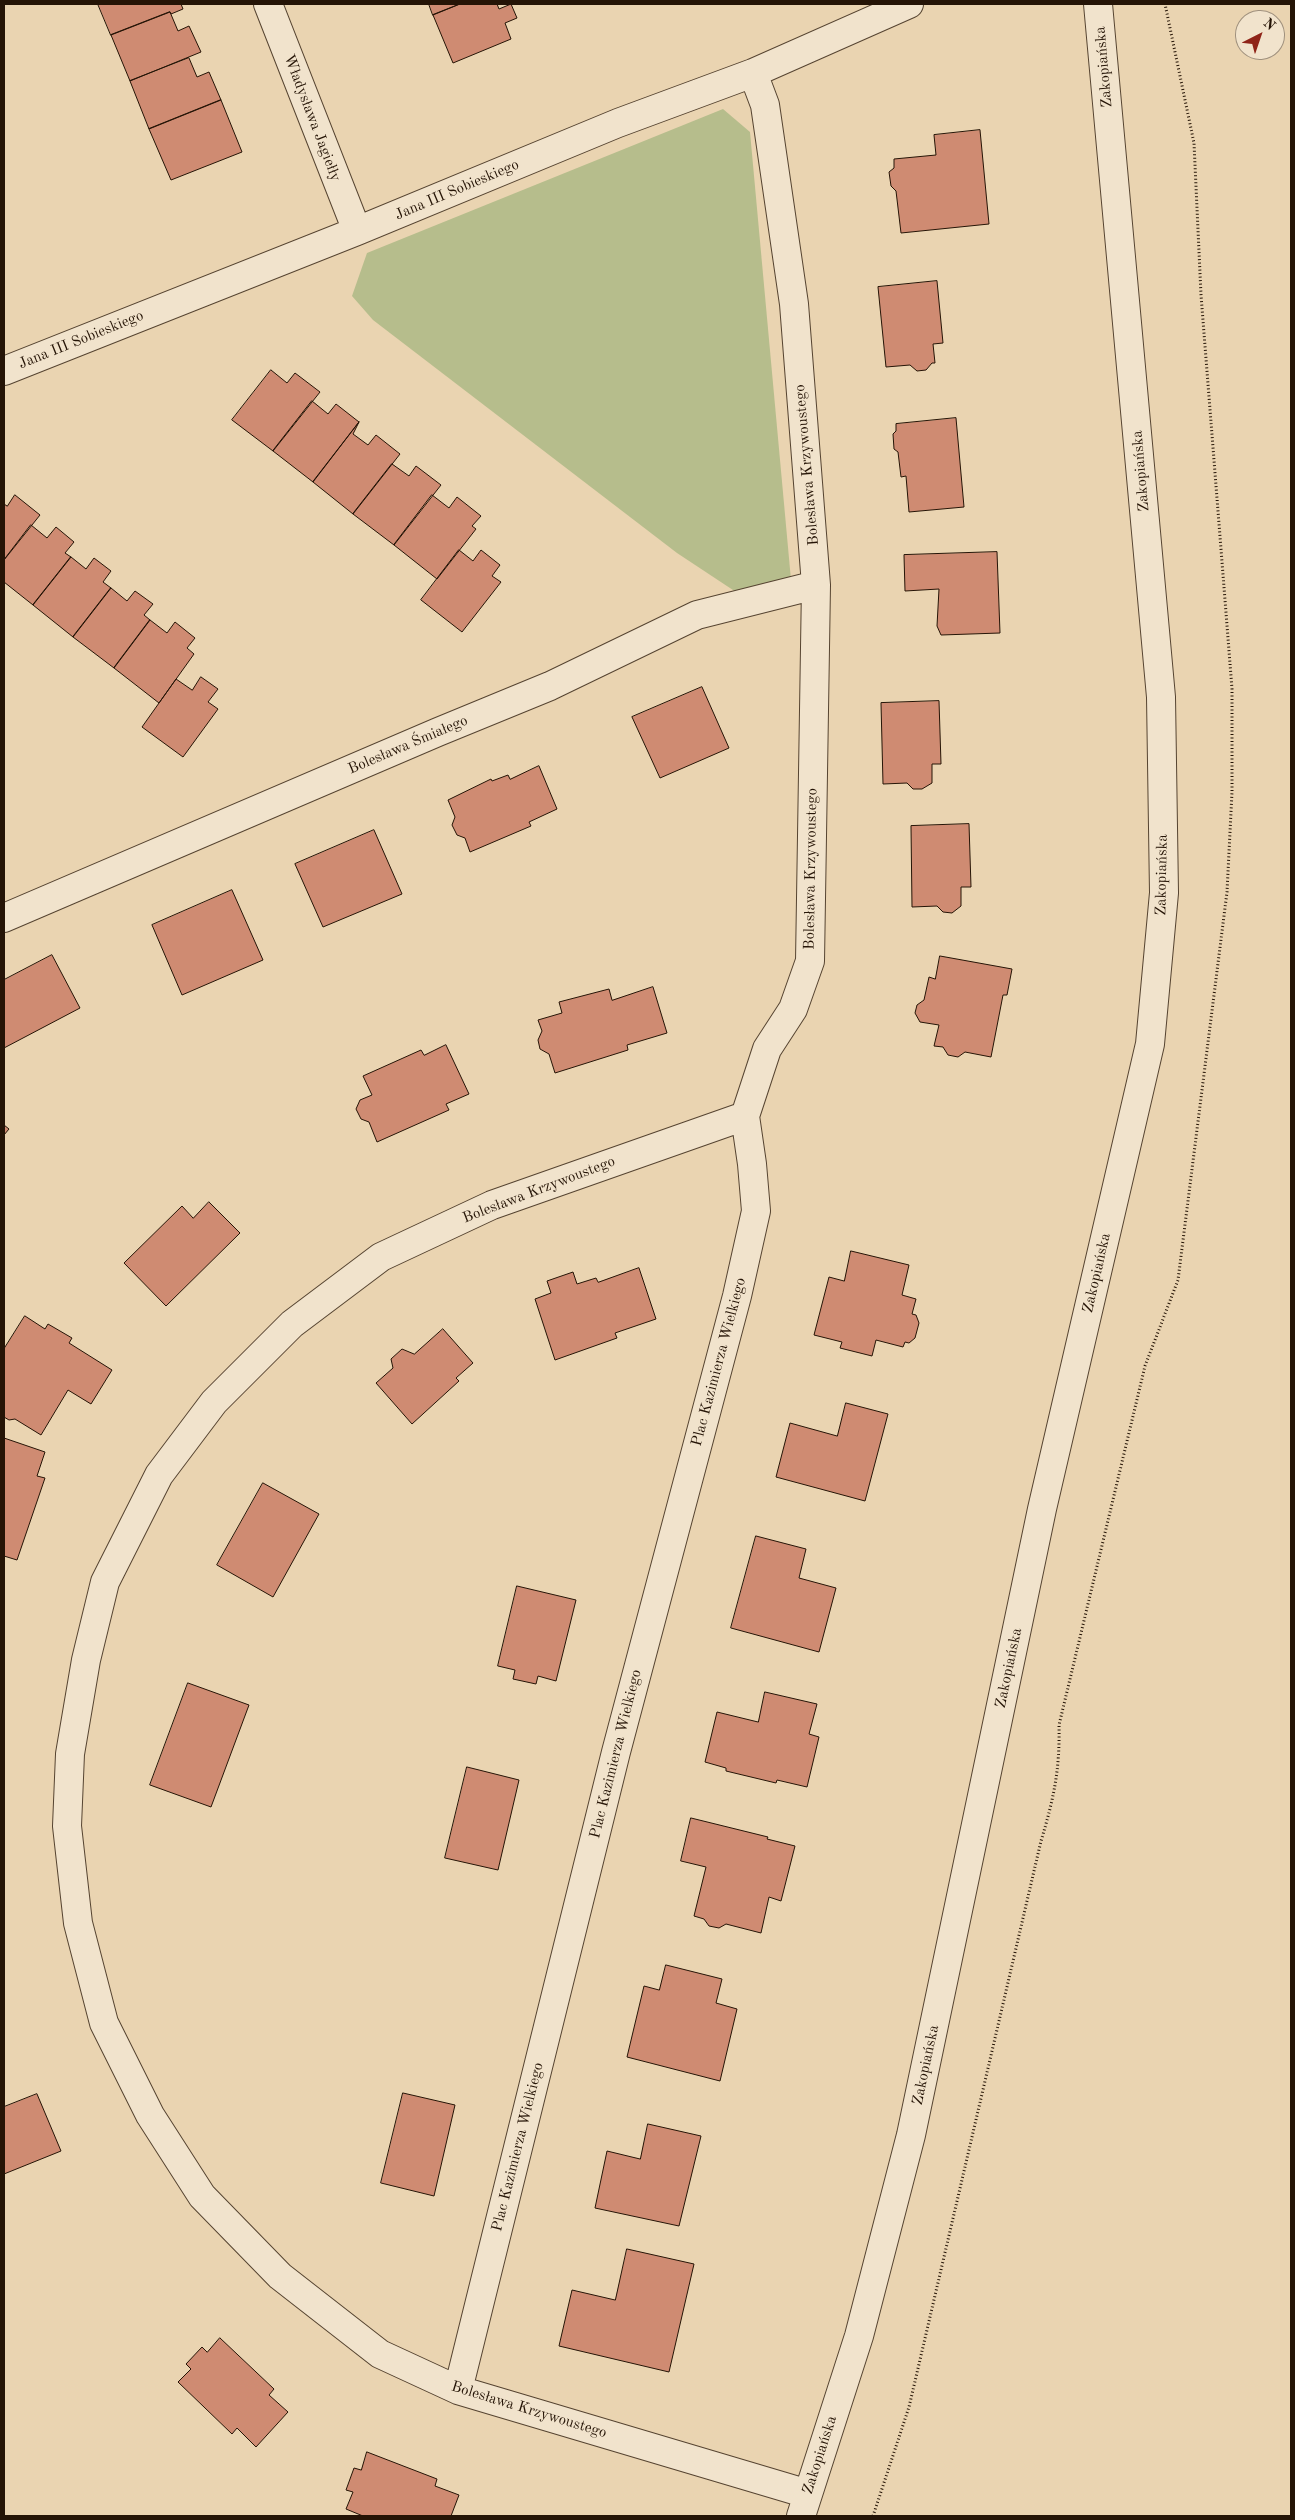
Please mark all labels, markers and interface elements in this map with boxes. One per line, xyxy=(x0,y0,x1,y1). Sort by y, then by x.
north arrow xyxy=(1235,10,1285,60)
text: N xyxy=(1261,16,1278,33)
street label: Zakopiańska xyxy=(1091,26,1117,108)
street label: Władysława Jagiełły xyxy=(279,52,345,184)
street label: Jana III Sobieskiego xyxy=(392,156,522,224)
street label: Jana III Sobieskiego xyxy=(16,307,146,373)
street label: Bolesława Krzywoustego xyxy=(791,384,823,546)
street label: Zakopiańska xyxy=(1128,430,1154,512)
street label: Bolesława Śmiałego xyxy=(345,712,471,778)
street label: Bolesława Krzywoustego xyxy=(801,788,821,950)
street label: Zakopiańska xyxy=(1152,834,1172,916)
street label: Bolesława Krzywoustego xyxy=(460,1153,618,1227)
street label: Zakopiańska xyxy=(1079,1231,1115,1315)
street label: Plac Kazimierza Wielkiego xyxy=(688,1276,750,1448)
street label: Zakopiańska xyxy=(992,1626,1026,1710)
street label: Plac Kazimierza Wielkiego xyxy=(586,1668,646,1840)
street label: Zakopiańska xyxy=(909,2023,943,2107)
street label: Plac Kazimierza Wielkiego xyxy=(488,2061,548,2233)
street label: Bolesława Krzywoustego xyxy=(449,2378,609,2442)
street label: Zakopiańska xyxy=(799,2413,841,2497)

